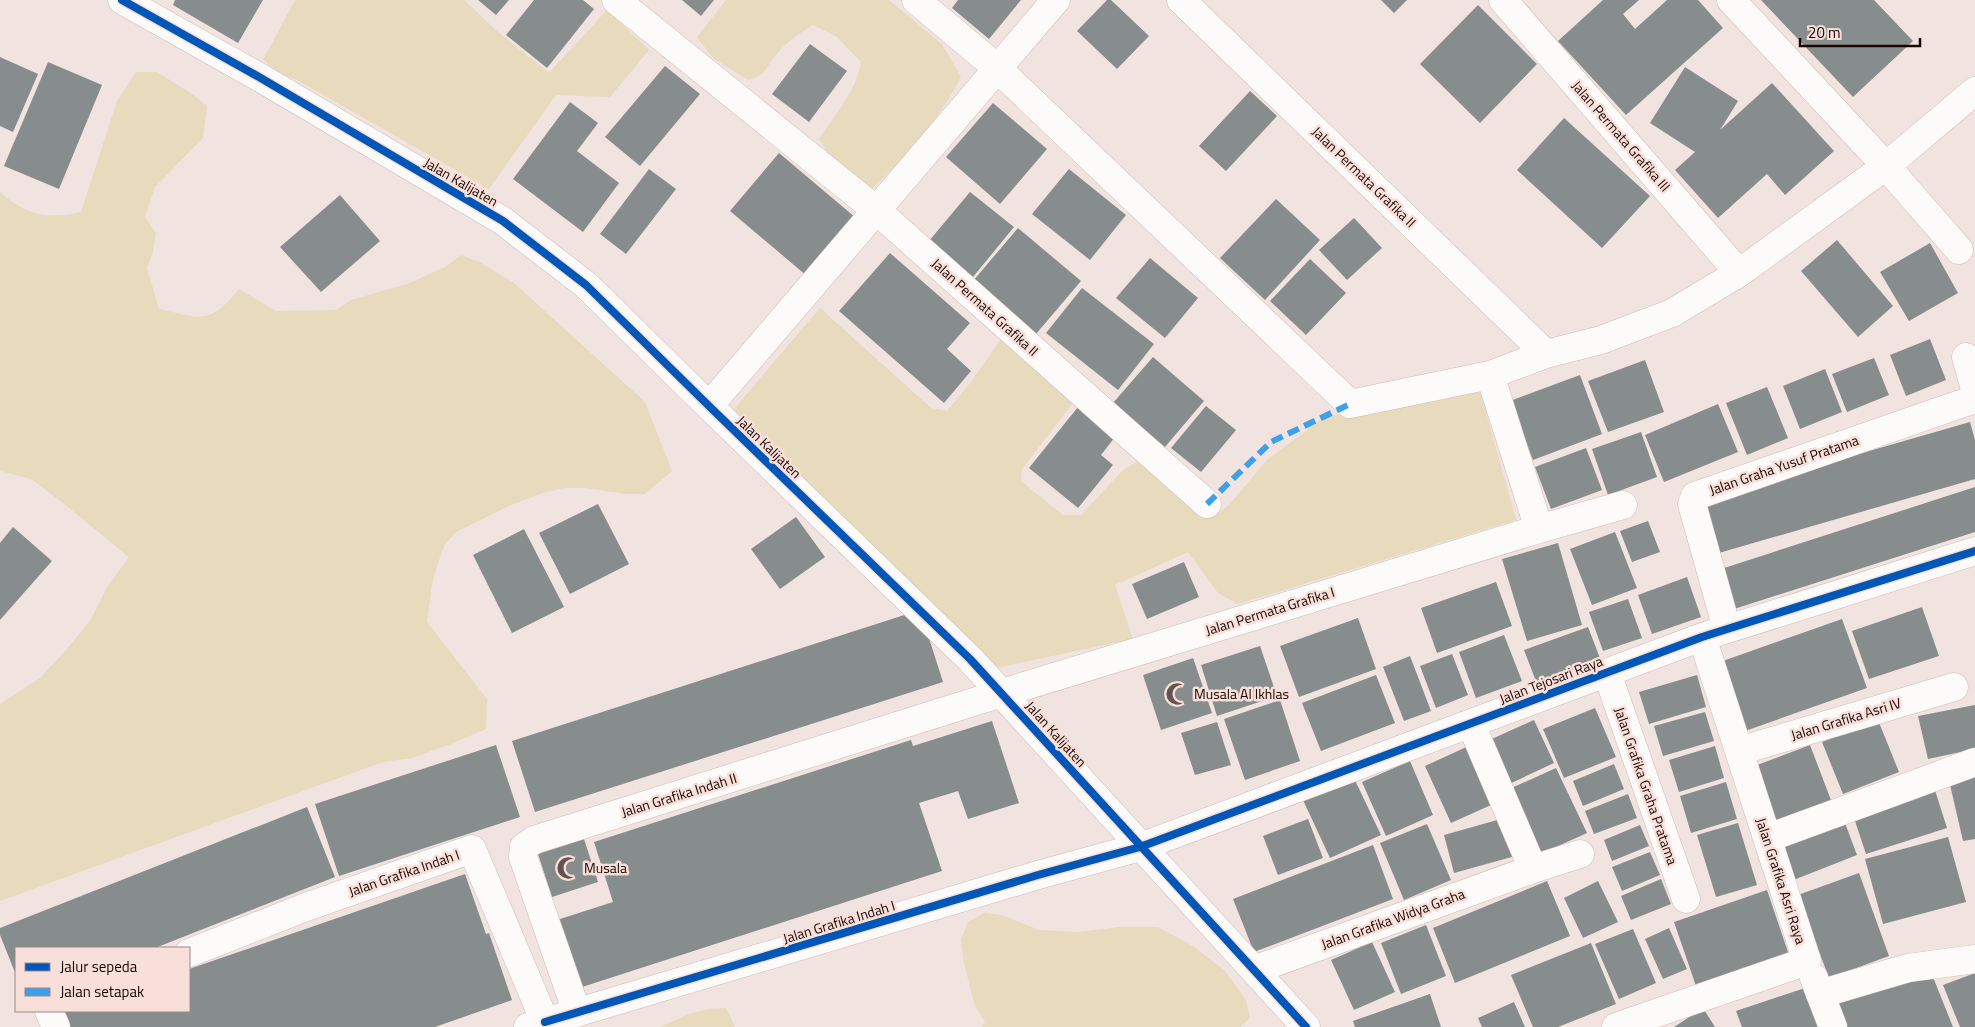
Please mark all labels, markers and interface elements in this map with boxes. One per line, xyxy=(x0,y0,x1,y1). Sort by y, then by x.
scale bar xyxy=(1800,15,1920,47)
text: 20 m xyxy=(1808,21,1841,44)
street label: Jalan Permata Grafika III xyxy=(1567,76,1676,196)
street label: Jalan Permata Grafika II xyxy=(1308,121,1421,232)
street label: Jalan Kalijaten xyxy=(420,152,502,211)
street label: Jalan Permata Grafika II xyxy=(927,253,1043,360)
street label: Jalan Kalijaten xyxy=(732,410,806,483)
street label: Jalan Graha Yusuf Pratama xyxy=(1706,429,1861,500)
street label: Jalan Permata Grafika I xyxy=(1203,581,1337,640)
street label: Jalan Tejosari Raya xyxy=(1496,650,1606,709)
mosque icon: Musala Al Ikhlas xyxy=(1164,681,1190,707)
place label: Musala Al Ikhlas xyxy=(1194,683,1289,704)
street label: Jalan Grafika Asri IV xyxy=(1788,692,1904,745)
street label: Jalan Kalijaten xyxy=(1021,696,1092,771)
street label: Jalan Grafika Graha Pratama xyxy=(1610,704,1683,868)
street label: Jalan Grafika Indah II xyxy=(619,767,739,822)
street label: Jalan Grafika Asri Raya xyxy=(1751,815,1812,947)
street label: Jalan Grafika Indah I xyxy=(345,844,462,901)
mosque icon: Musala xyxy=(555,855,581,881)
place label: Musala xyxy=(584,857,627,878)
street label: Jalan Grafika Widya Graha xyxy=(1318,883,1468,954)
street label: Jalan Grafika Indah I xyxy=(780,894,898,949)
legend xyxy=(15,947,190,1012)
text: Jalur sepeda xyxy=(60,955,138,978)
text: Jalan setapak xyxy=(60,980,144,1003)

